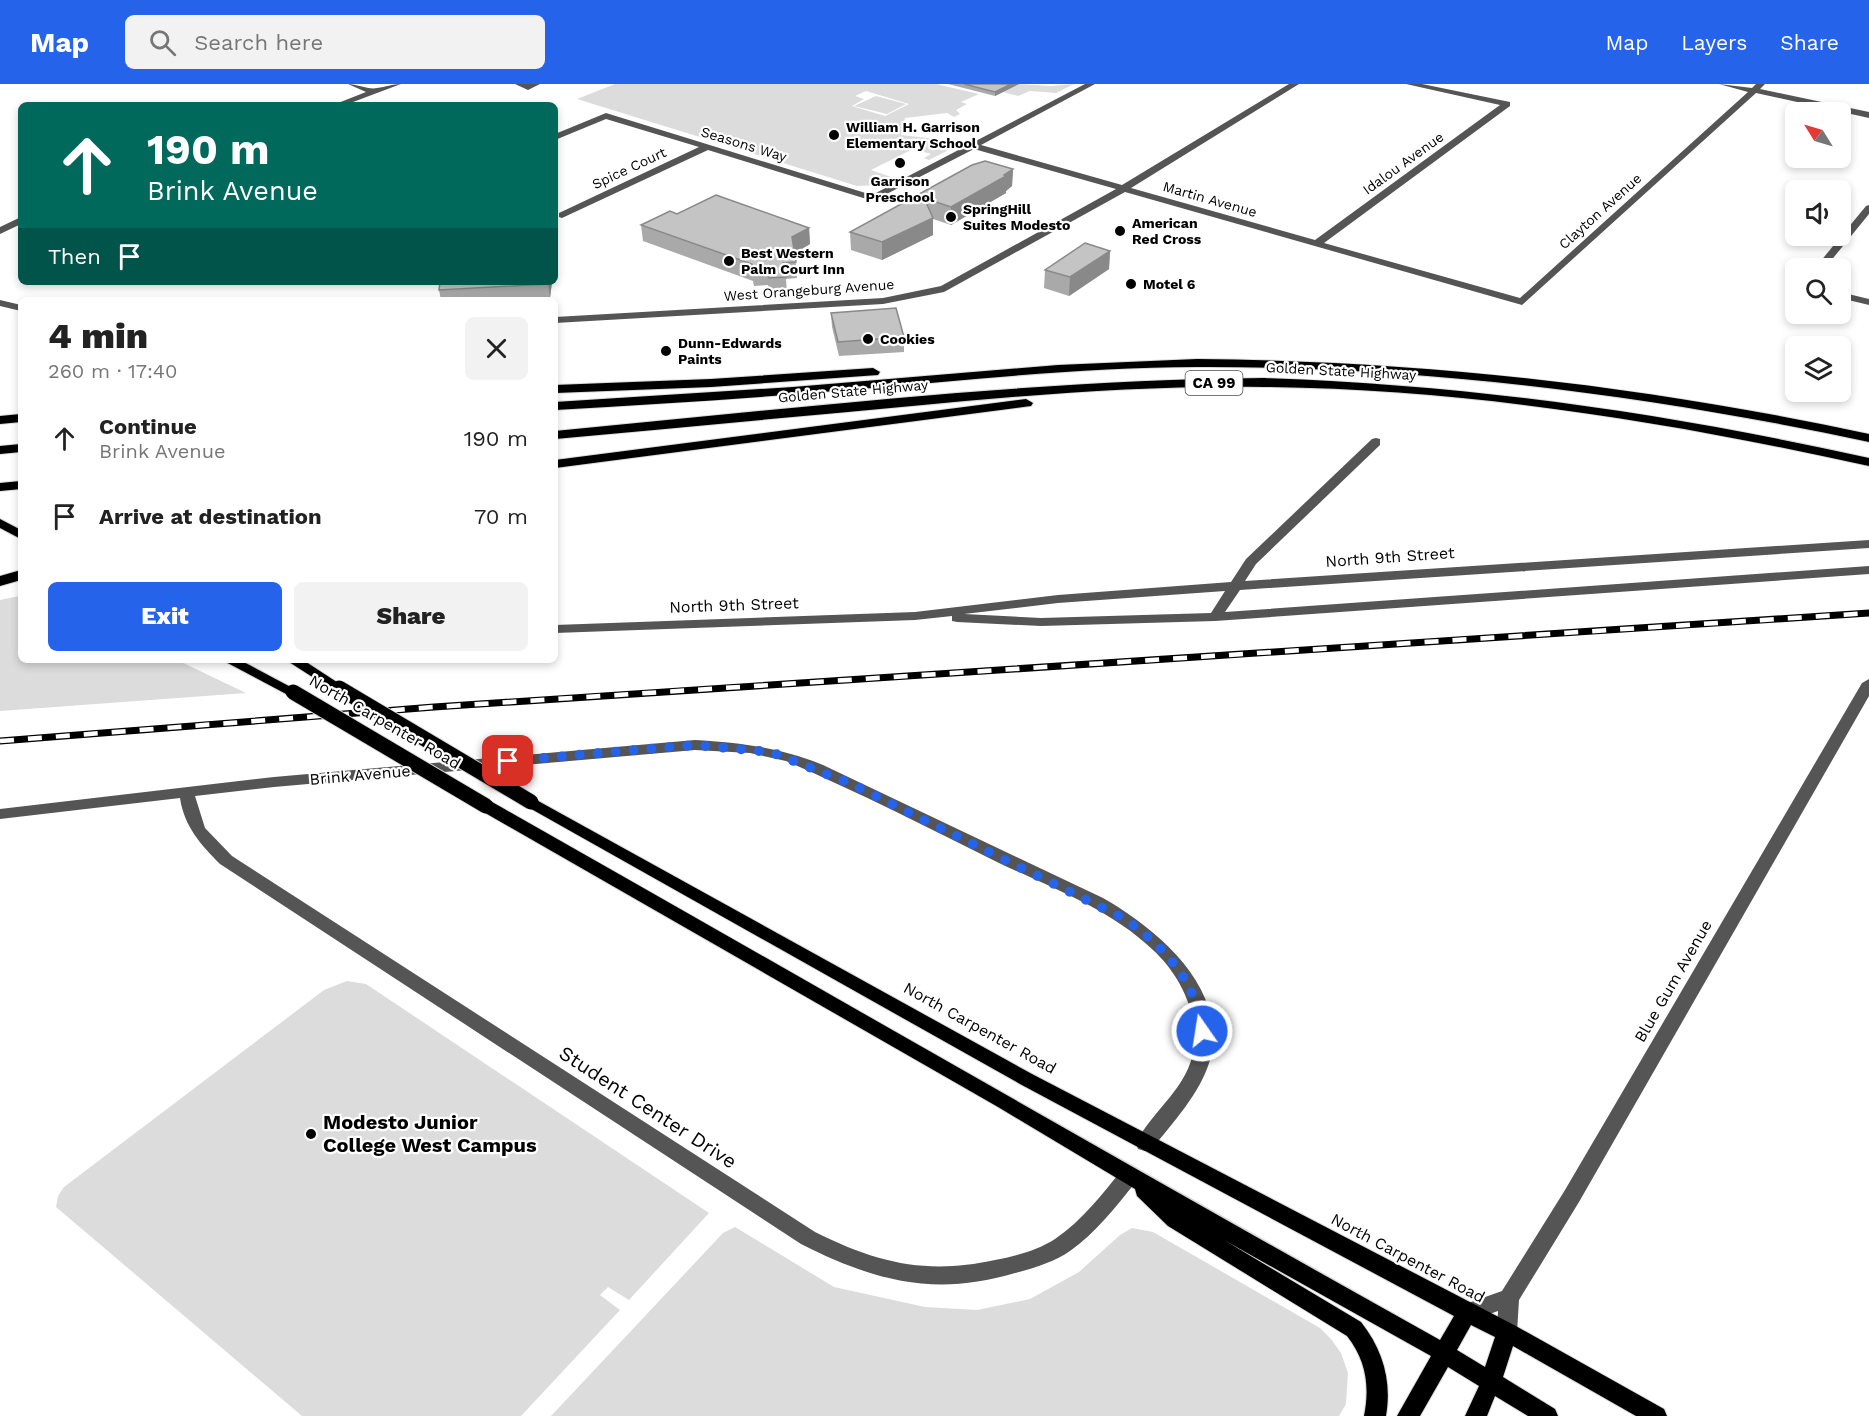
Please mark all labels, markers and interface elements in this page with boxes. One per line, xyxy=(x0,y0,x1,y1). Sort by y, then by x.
search box xyxy=(125,15,545,69)
text: Map xyxy=(30,26,89,59)
icon: search xyxy=(146,26,179,59)
text: Search here xyxy=(194,30,323,55)
text: Map xyxy=(1605,30,1648,55)
text: Layers xyxy=(1681,30,1747,55)
text: Share xyxy=(1780,30,1839,55)
north arrow xyxy=(1785,102,1851,168)
map controls xyxy=(1785,102,1851,402)
place label: William H. Garrison Elementary School xyxy=(846,119,980,151)
street label: Seasons Way xyxy=(699,123,790,165)
text: 190 m xyxy=(147,125,270,174)
icon: ahead xyxy=(48,126,126,204)
marker: William H. Garrison Elementary School xyxy=(827,128,841,142)
street label: Idalou Avenue xyxy=(1360,128,1446,198)
street label: Spice Court xyxy=(589,144,669,192)
marker: Garrison Preschool xyxy=(893,156,907,170)
street label: Clayton Avenue xyxy=(1556,170,1644,252)
place label: Garrison Preschool xyxy=(866,173,935,205)
text: Brink Avenue xyxy=(147,175,318,207)
street label: Martin Avenue xyxy=(1161,178,1259,220)
button: sound xyxy=(1785,180,1851,246)
place label: SpringHill Suites Modesto xyxy=(963,201,1070,233)
marker: SpringHill Suites Modesto xyxy=(944,210,958,224)
place label: American Red Cross xyxy=(1132,215,1202,247)
marker: American Red Cross xyxy=(1113,224,1127,238)
icon: arrive xyxy=(113,240,146,273)
text: Then xyxy=(48,244,101,269)
place label: Best Western Palm Court Inn xyxy=(741,245,845,277)
marker: Best Western Palm Court Inn xyxy=(722,254,736,268)
button: search xyxy=(1785,258,1851,324)
street label: West Orangeburg Avenue xyxy=(723,276,895,304)
place label: Motel 6 xyxy=(1143,276,1196,292)
marker: Motel 6 xyxy=(1124,277,1138,291)
text: 4 min xyxy=(48,315,148,357)
button: close xyxy=(465,317,528,380)
place label: Cookies xyxy=(880,331,935,347)
marker: Cookies xyxy=(861,332,875,346)
place label: Dunn-Edwards Paints xyxy=(678,335,782,367)
button: layers xyxy=(1785,336,1851,402)
marker: Dunn-Edwards Paints xyxy=(659,344,673,358)
text: 260 m · 17:40 xyxy=(48,359,178,383)
street label: Golden State Highway xyxy=(1265,359,1417,383)
road number: CA 99 xyxy=(1186,371,1242,395)
street label: Golden State Highway xyxy=(777,376,929,406)
text: Continue xyxy=(99,414,197,439)
icon: ahead xyxy=(48,422,81,455)
text: 190 m xyxy=(464,426,528,451)
text: Brink Avenue xyxy=(99,439,226,463)
icon: arrive xyxy=(48,500,81,533)
text: Arrive at destination xyxy=(99,504,322,529)
text: 70 m xyxy=(474,504,528,529)
street label: North 9th Street xyxy=(1325,543,1456,571)
button: Exit xyxy=(48,582,282,651)
button: Share xyxy=(294,582,528,651)
street label: North 9th Street xyxy=(669,593,799,617)
street label: North Carpenter Road xyxy=(306,671,464,773)
pin xyxy=(482,735,533,786)
icon: arrive xyxy=(491,744,524,777)
street label: Brink Avenue xyxy=(309,761,411,789)
street label: Blue Gum Avenue xyxy=(1630,916,1716,1046)
street label: North Carpenter Road xyxy=(900,978,1060,1078)
position arrow xyxy=(1170,999,1234,1063)
street label: Student Center Drive xyxy=(555,1041,741,1173)
place label: Modesto Junior College West Campus xyxy=(323,1110,537,1157)
marker: Modesto Junior College West Campus xyxy=(304,1127,318,1141)
street label: North Carpenter Road xyxy=(1328,1209,1488,1307)

